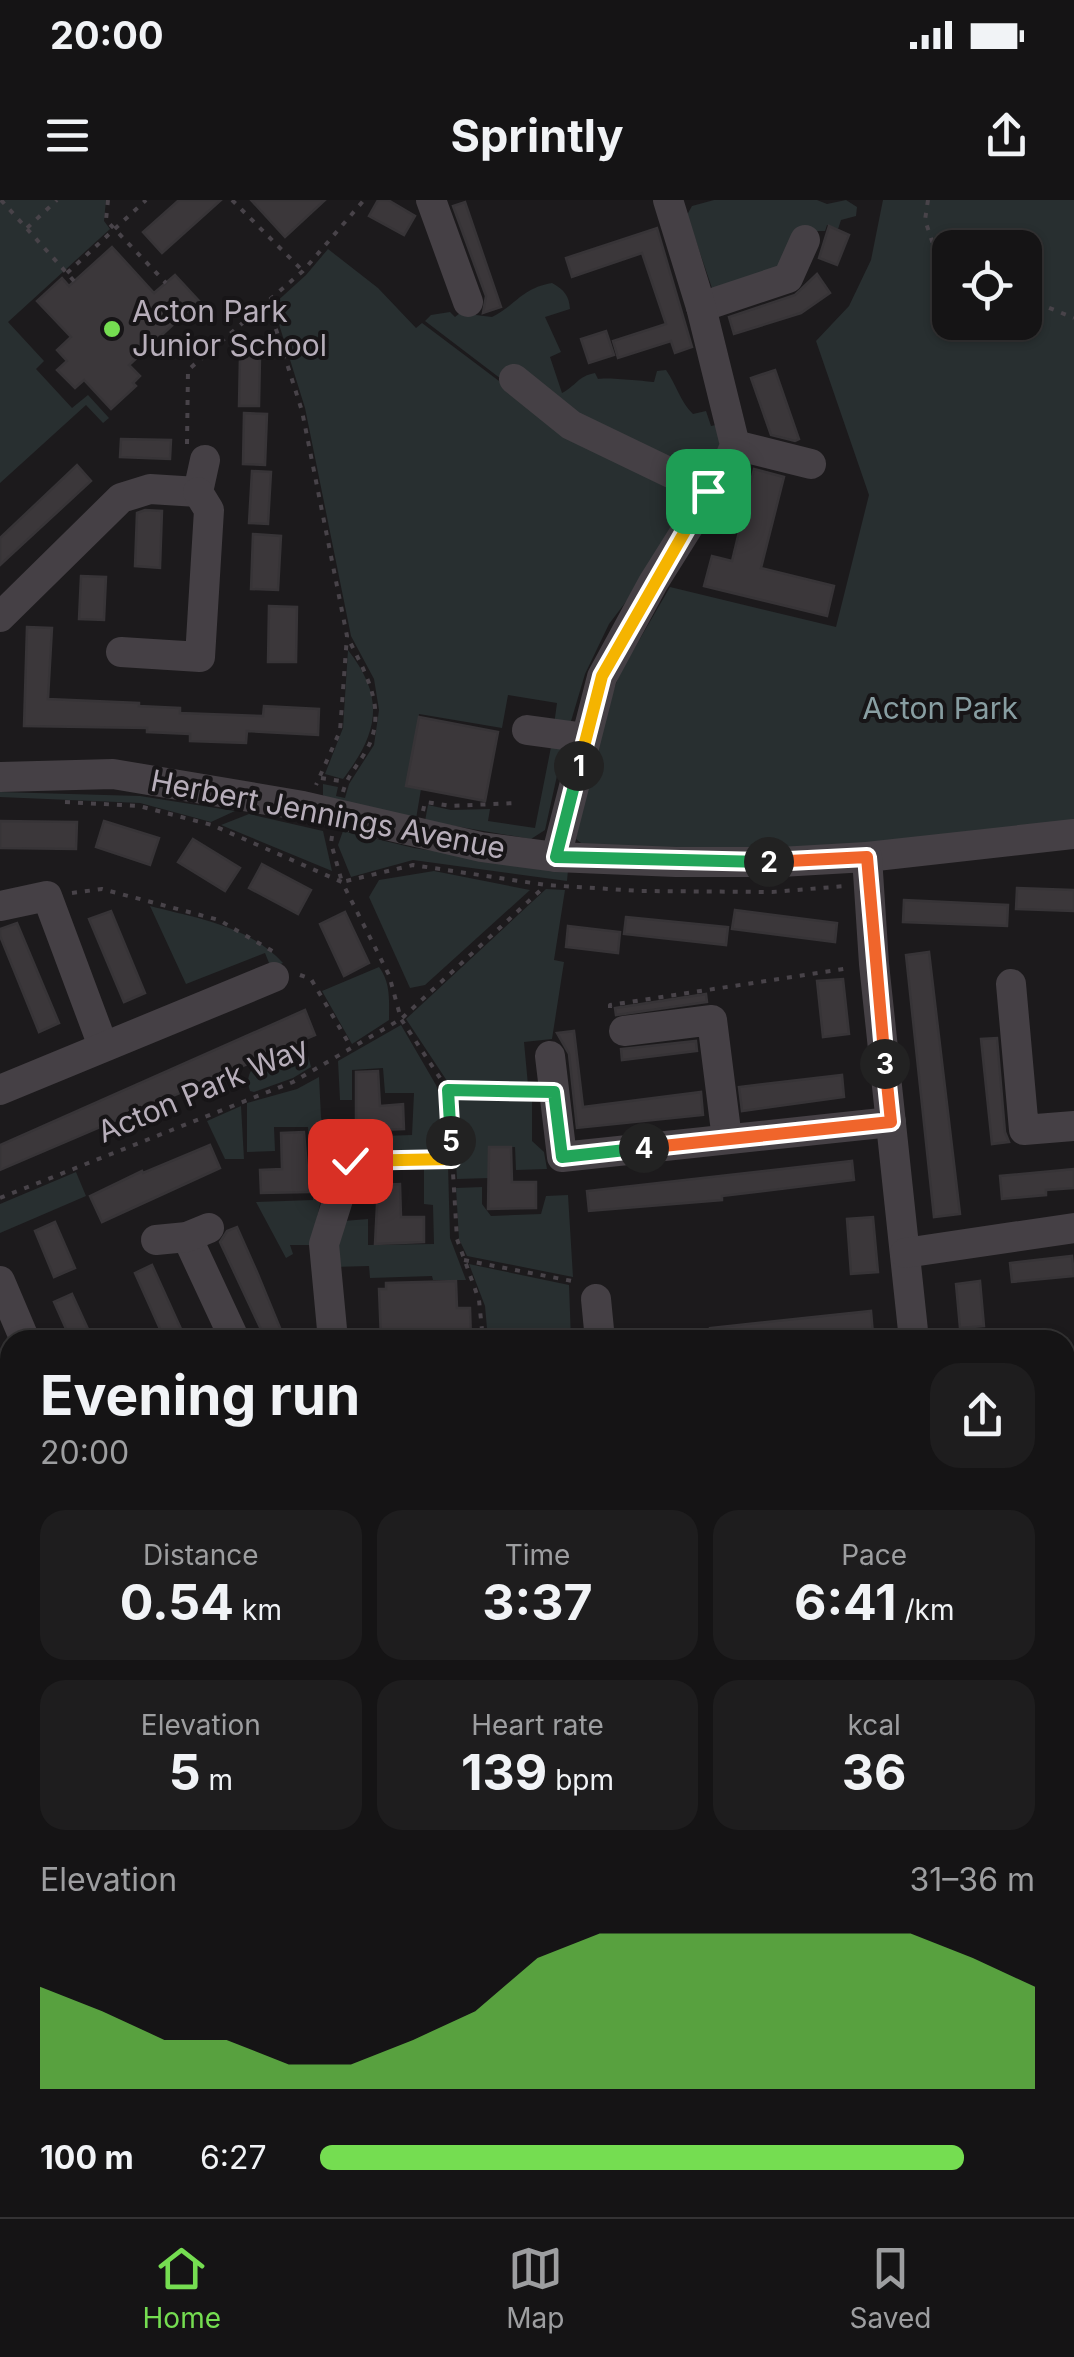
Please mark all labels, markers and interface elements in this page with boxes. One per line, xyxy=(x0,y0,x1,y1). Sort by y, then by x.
text: 20:00 xyxy=(50,12,164,58)
icon: menu xyxy=(40,108,95,163)
text: Sprintly xyxy=(450,108,624,163)
icon: share xyxy=(979,108,1034,163)
map controls xyxy=(932,230,1042,340)
button: locate xyxy=(932,230,1042,340)
place label: Acton Park Junior School xyxy=(132,293,327,363)
marker: Acton Park Junior School xyxy=(101,318,123,340)
pin xyxy=(666,449,751,534)
icon: arrive xyxy=(681,464,736,519)
park label: Acton Park xyxy=(862,690,1018,726)
pin: 1 xyxy=(554,741,604,791)
text: 1 xyxy=(573,749,585,783)
street label: Herbert Jennings Avenue xyxy=(148,762,509,866)
pin: 2 xyxy=(744,837,794,887)
text: 2 xyxy=(760,845,778,879)
street label: Acton Park Way xyxy=(92,1028,314,1150)
pin: 3 xyxy=(860,1039,910,1089)
text: 3 xyxy=(876,1047,894,1081)
pin: 5 xyxy=(426,1116,476,1166)
pin xyxy=(308,1119,393,1204)
pin: 4 xyxy=(619,1123,669,1173)
text: 5 xyxy=(442,1124,460,1158)
text: 4 xyxy=(635,1131,653,1165)
icon: check xyxy=(323,1134,378,1189)
text: Evening run xyxy=(40,1362,360,1428)
button: share xyxy=(930,1363,1035,1468)
text: 20:00 xyxy=(40,1433,129,1472)
text: Distance xyxy=(143,1538,259,1572)
text: Time xyxy=(505,1538,570,1572)
text: Pace xyxy=(841,1538,907,1572)
text: 0.54 xyxy=(120,1572,234,1632)
text: 3:37 xyxy=(482,1572,593,1632)
text: 6:41 xyxy=(794,1572,897,1632)
text: km xyxy=(234,1593,282,1627)
text: /km xyxy=(897,1593,954,1627)
text: Elevation xyxy=(141,1708,261,1742)
text: Heart rate xyxy=(471,1708,604,1742)
text: kcal xyxy=(847,1708,901,1742)
text: 5 xyxy=(169,1742,201,1802)
text: 139 xyxy=(461,1742,547,1802)
text: 36 xyxy=(842,1742,907,1802)
text: m xyxy=(201,1763,233,1797)
text: bpm xyxy=(547,1763,614,1797)
text: Elevation xyxy=(40,1860,177,1899)
text: 31–36 m xyxy=(910,1860,1035,1899)
text: 100 m xyxy=(40,2138,134,2177)
text: 6:27 xyxy=(200,2138,267,2177)
tab: Home xyxy=(143,2241,221,2335)
tab: Map xyxy=(506,2241,564,2335)
tab: Saved xyxy=(849,2241,931,2335)

